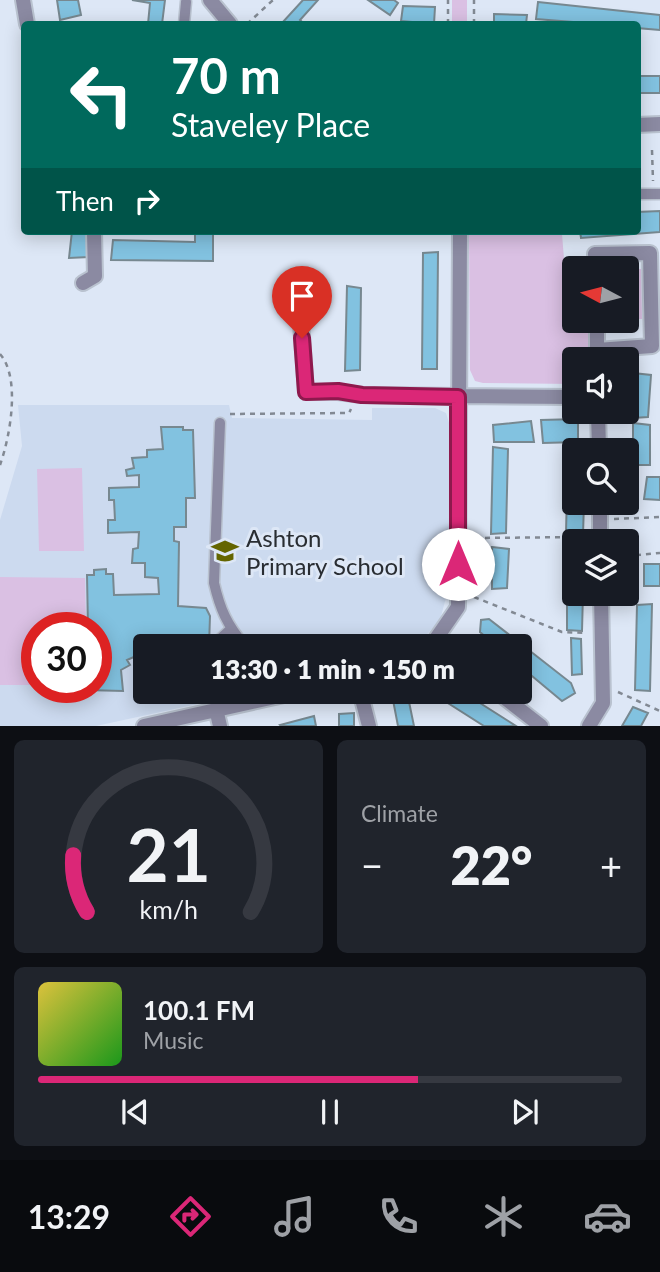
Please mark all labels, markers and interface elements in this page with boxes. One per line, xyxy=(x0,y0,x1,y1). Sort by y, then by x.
text: 70 m xyxy=(171,46,281,104)
icon: left xyxy=(56,49,147,140)
text: Staveley Place xyxy=(171,105,370,144)
icon: right xyxy=(128,182,166,220)
text: Then xyxy=(56,185,114,217)
north arrow xyxy=(562,256,639,332)
map controls xyxy=(562,256,639,606)
pin xyxy=(272,266,332,338)
icon: arrive xyxy=(283,277,321,315)
button: sound xyxy=(562,347,639,424)
button: search xyxy=(562,438,639,515)
place label: Ashton Primary School xyxy=(246,523,404,580)
position arrow xyxy=(421,527,495,601)
button: layers xyxy=(562,529,639,606)
school or university icon: Ashton Primary School xyxy=(210,536,240,566)
speed limit sign: 30 xyxy=(21,612,112,703)
text: 13:30 · 1 min · 150 m xyxy=(210,653,455,685)
text: Climate xyxy=(361,799,438,827)
text: 21 xyxy=(126,811,211,899)
text: 22° xyxy=(451,834,532,896)
text: − xyxy=(361,842,383,888)
text: + xyxy=(600,842,622,888)
text: km/h xyxy=(139,894,198,924)
text: 100.1 FM xyxy=(143,994,255,1026)
text: Music xyxy=(143,1026,203,1054)
icon: previous xyxy=(116,1093,154,1131)
icon: pause xyxy=(311,1093,349,1131)
icon: next xyxy=(506,1093,544,1131)
icon: directions xyxy=(166,1192,215,1241)
icon: music xyxy=(270,1192,319,1241)
icon: phone xyxy=(374,1192,423,1241)
icon: climate xyxy=(479,1192,528,1241)
icon: car xyxy=(583,1192,632,1241)
text: 13:29 xyxy=(28,1197,110,1236)

